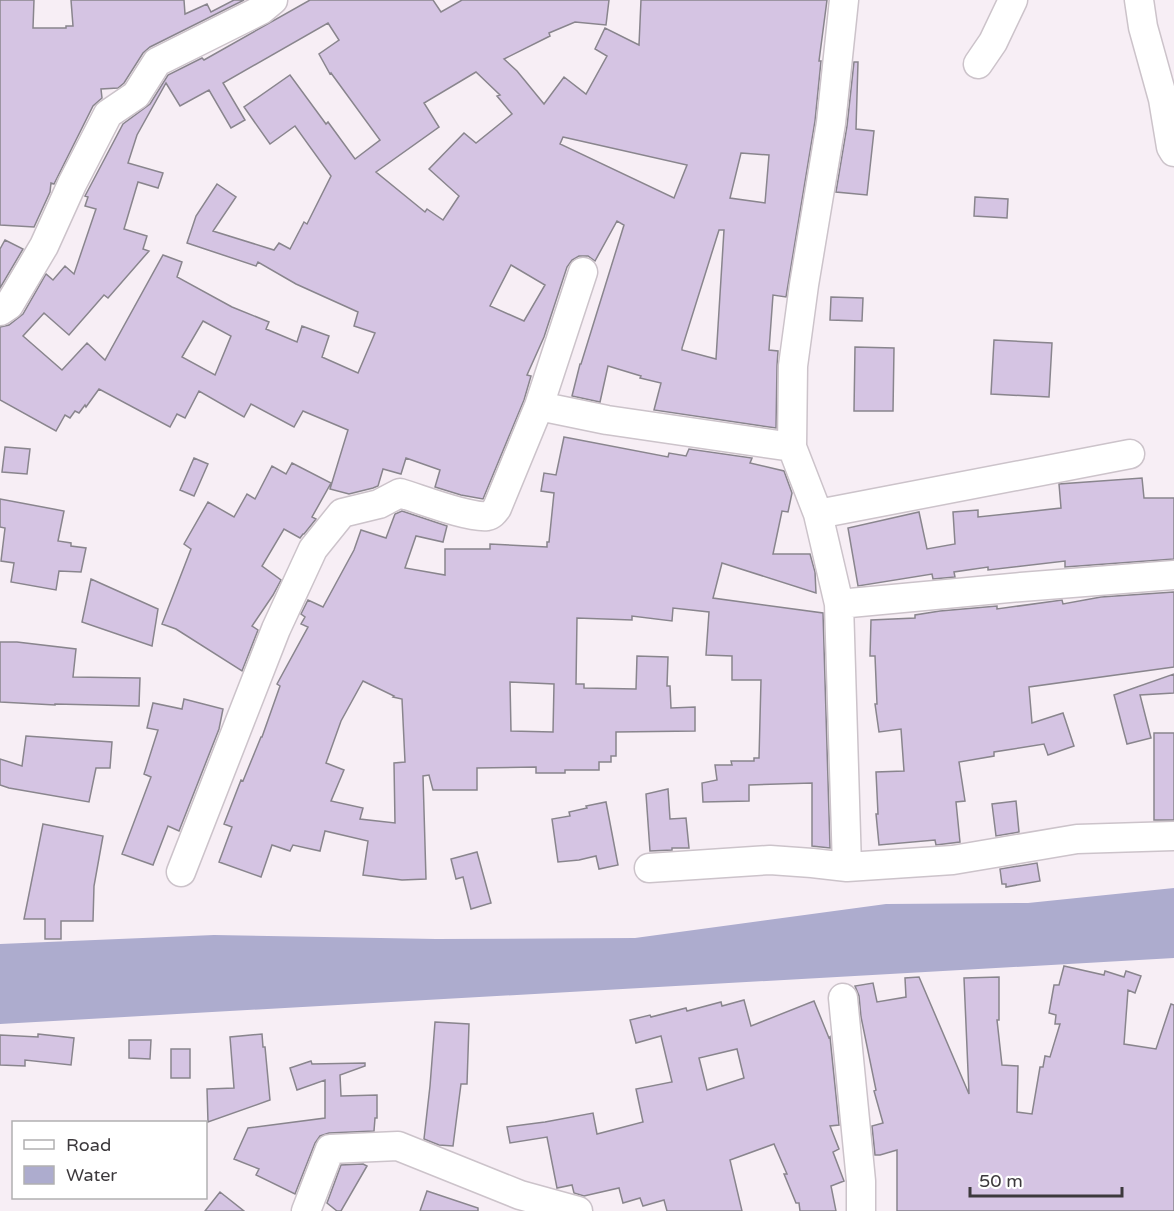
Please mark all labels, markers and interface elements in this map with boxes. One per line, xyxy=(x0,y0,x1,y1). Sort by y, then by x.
legend xyxy=(12,1121,207,1199)
text: Road xyxy=(66,1134,111,1156)
scale bar xyxy=(970,1160,1122,1198)
text: Water xyxy=(66,1164,117,1186)
text: 50 m xyxy=(979,1170,1023,1192)

